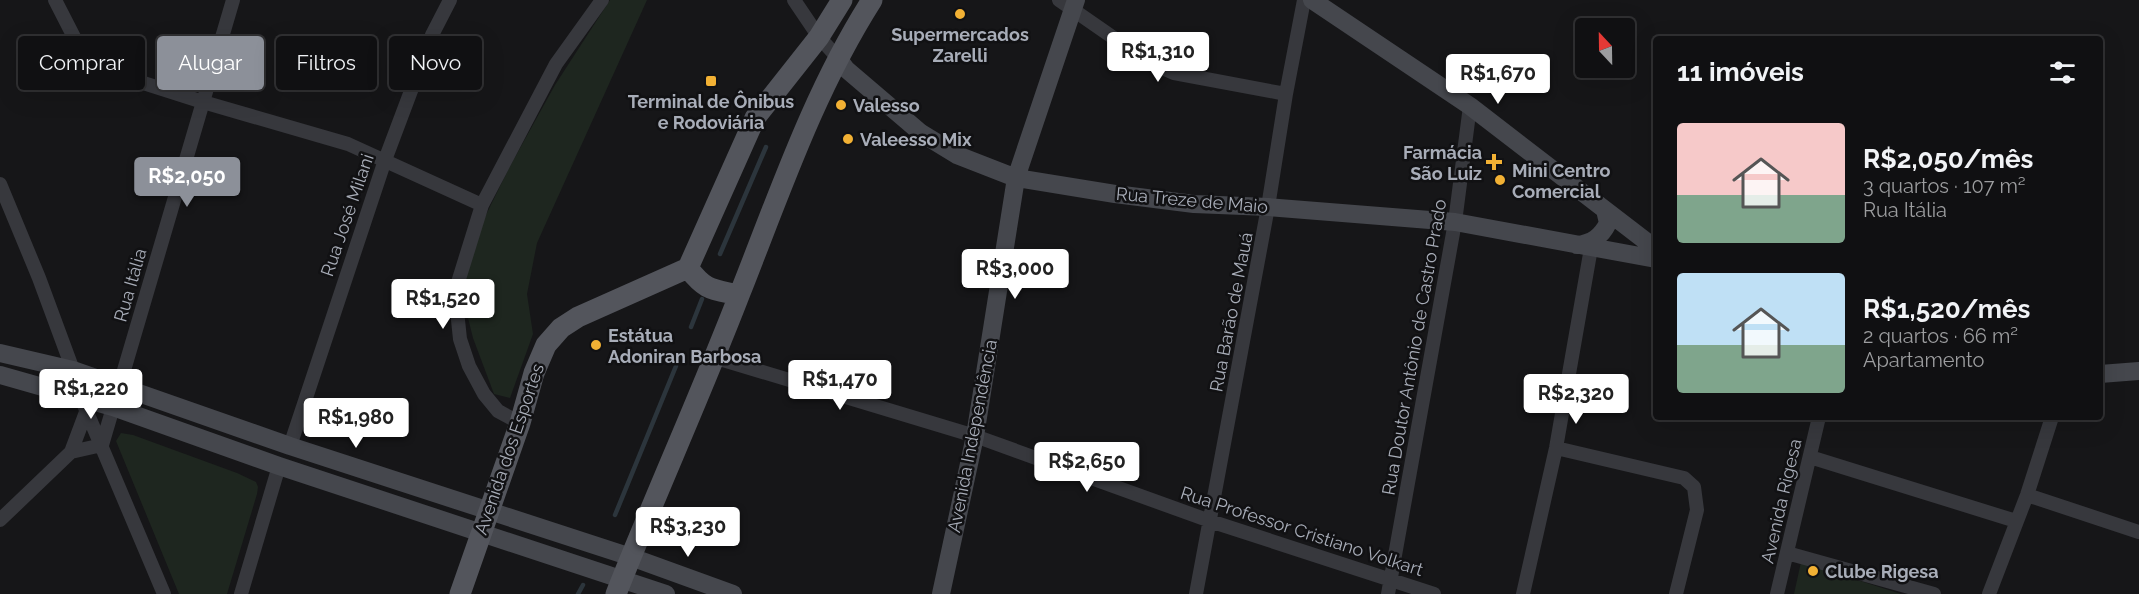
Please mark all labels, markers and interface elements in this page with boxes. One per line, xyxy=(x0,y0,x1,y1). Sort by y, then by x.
marker: Supermercados Zarelli xyxy=(953,7,967,21)
north arrow xyxy=(1575,18,1635,78)
map controls xyxy=(1575,18,1635,78)
place label: Supermercados Zarelli xyxy=(891,24,1029,66)
pin: R$1,310 xyxy=(1103,32,1213,83)
chip: Comprar xyxy=(18,36,145,90)
chip: Alugar xyxy=(157,36,264,90)
chip: Filtros xyxy=(276,36,377,90)
chip: Novo xyxy=(389,36,482,90)
text: R$1,310 xyxy=(1121,39,1195,63)
pin: R$1,670 xyxy=(1443,54,1553,105)
icon: filters xyxy=(2046,56,2079,89)
text: 11 imóveis xyxy=(1677,57,1804,87)
text: R$1,670 xyxy=(1460,61,1536,85)
marker: Terminal de Ônibus e Rodoviária xyxy=(704,74,718,88)
place label: Terminal de Ônibus e Rodoviária xyxy=(628,90,794,133)
place label: Valesso xyxy=(853,95,920,116)
marker: Valesso xyxy=(834,98,848,112)
place label: Valeesso Mix xyxy=(860,129,972,150)
marker: Valeesso Mix xyxy=(841,132,855,146)
place label: Farmácia São Luiz xyxy=(1403,142,1482,184)
text: R$2,050/mês xyxy=(1863,144,2033,174)
icon: home xyxy=(1725,147,1797,219)
street label: Rua José Milani xyxy=(316,151,378,279)
marker: Farmácia São Luiz xyxy=(1487,155,1501,169)
pin: R$2,050 xyxy=(132,157,242,208)
place label: Mini Centro Comercial xyxy=(1512,160,1611,202)
text: R$2,050 xyxy=(148,164,226,188)
marker: Mini Centro Comercial xyxy=(1493,173,1507,187)
text: 3 quartos · 107 m² xyxy=(1863,174,2026,198)
street label: Rua Treze de Maio xyxy=(1115,183,1269,217)
street label: Rua Doutor Antônio de Castro Prado xyxy=(1378,197,1450,497)
text: Rua Itália xyxy=(1863,198,1947,222)
street label: Rua Barão de Mauá xyxy=(1205,230,1257,394)
street label: Rua Itália xyxy=(109,246,151,324)
pin: R$3,000 xyxy=(960,249,1070,300)
text: R$3,000 xyxy=(976,256,1054,280)
pin: R$1,520 xyxy=(388,279,498,330)
text: R$1,520 xyxy=(405,286,481,310)
text: R$1,520/mês xyxy=(1863,294,2030,324)
icon: home xyxy=(1725,297,1797,369)
text: 2 quartos · 66 m² xyxy=(1863,324,2018,348)
place label: Estátua Adoniran Barbosa xyxy=(608,325,761,367)
marker: Estátua Adoniran Barbosa xyxy=(589,338,603,352)
street label: Avenida Independência xyxy=(943,338,1001,534)
text: Apartamento xyxy=(1863,348,1985,372)
street label: Avenida dos Esportes xyxy=(470,360,548,537)
pin: R$1,470 xyxy=(785,360,895,411)
text: R$1,470 xyxy=(802,367,878,391)
pin: R$1,220 xyxy=(36,369,146,420)
pin: R$2,320 xyxy=(1521,374,1631,425)
text: R$1,220 xyxy=(53,376,129,400)
text: R$2,320 xyxy=(1538,381,1614,405)
pin: R$1,980 xyxy=(301,398,411,449)
text: R$1,980 xyxy=(318,405,394,429)
street label: Avenida Rigesa xyxy=(1756,437,1806,565)
pin: R$2,650 xyxy=(1032,442,1142,493)
text: R$2,650 xyxy=(1048,449,1126,473)
street label: Rua Professor Cristiano Volkart xyxy=(1178,482,1426,580)
pin: R$3,230 xyxy=(633,507,743,558)
text: R$3,230 xyxy=(650,514,726,538)
place label: Clube Rigesa xyxy=(1825,561,1939,582)
marker: Clube Rigesa xyxy=(1806,564,1820,578)

